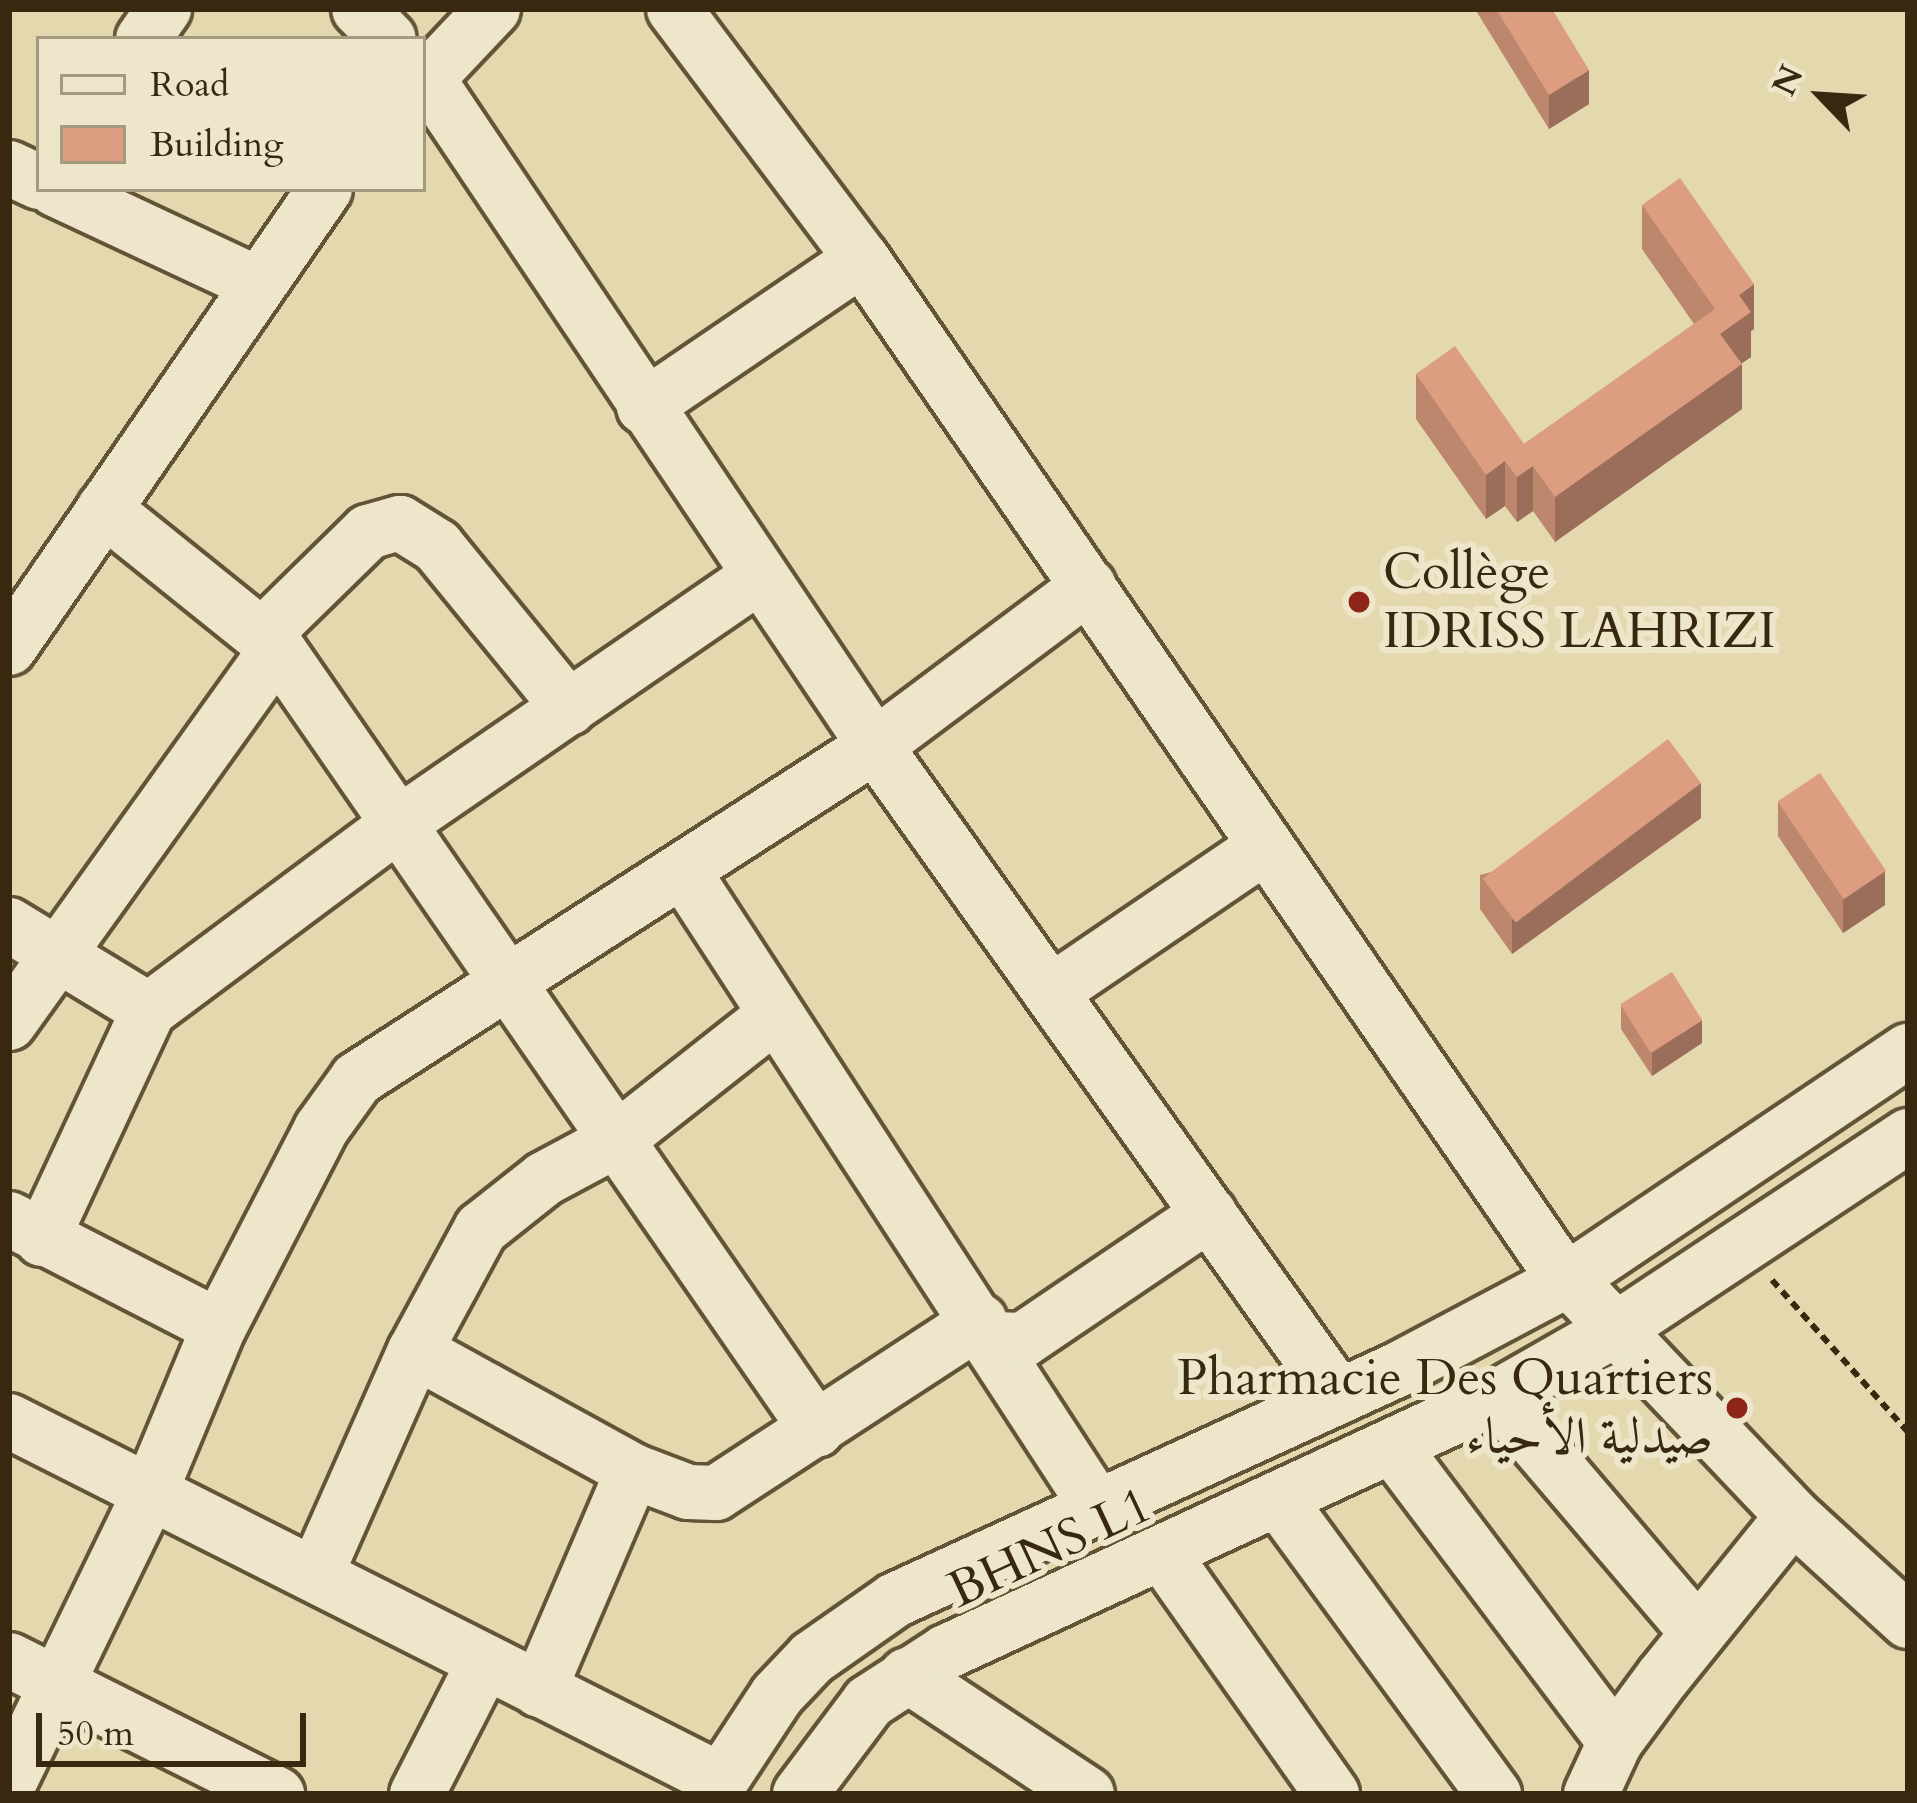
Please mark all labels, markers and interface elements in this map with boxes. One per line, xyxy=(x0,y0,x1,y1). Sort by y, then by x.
legend xyxy=(36,36,426,192)
north arrow xyxy=(1761,36,1881,156)
text: N xyxy=(1761,58,1814,103)
text: Road xyxy=(150,60,229,109)
text: Building xyxy=(150,120,283,169)
place label: Collège IDRISS LAHRIZI xyxy=(1383,542,1776,662)
marker: Collège IDRISS LAHRIZI xyxy=(1346,589,1372,615)
place label: Pharmacie Des Quartiers صيدلية الأحياء xyxy=(1177,1348,1713,1468)
marker: Pharmacie Des Quartiers صيدلية الأحياء xyxy=(1724,1395,1750,1421)
street label: BHNS L1 xyxy=(939,1474,1161,1622)
scale bar xyxy=(42,1689,312,1763)
text: 50 m xyxy=(57,1709,134,1758)

